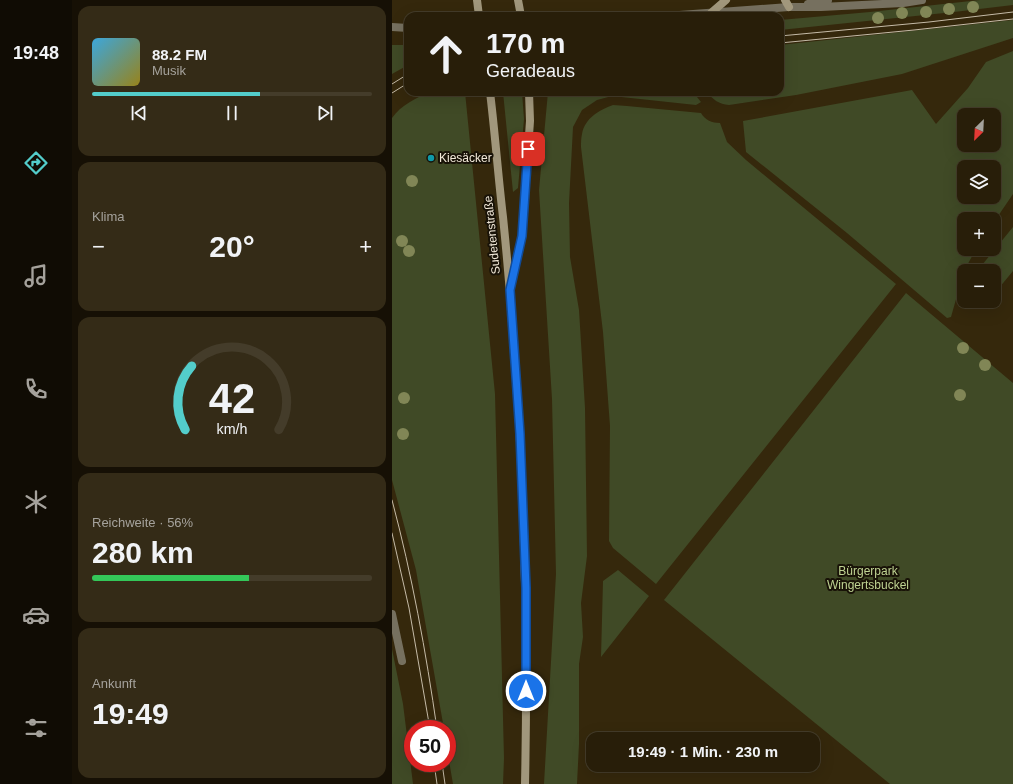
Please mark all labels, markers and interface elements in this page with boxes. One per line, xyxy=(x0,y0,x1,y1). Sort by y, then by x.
icon: ahead xyxy=(420,28,472,80)
text: 170 m xyxy=(486,28,565,59)
text: 19:48 xyxy=(13,43,59,63)
text: 88.2 FM xyxy=(152,46,207,63)
text: Geradeaus xyxy=(486,61,575,81)
text: Musik xyxy=(152,63,186,78)
icon: previous xyxy=(128,102,150,124)
icon: pause xyxy=(221,102,243,124)
icon: next xyxy=(314,102,336,124)
north arrow xyxy=(957,108,1001,152)
map controls xyxy=(957,108,1001,308)
pin xyxy=(511,132,545,166)
icon: arrive xyxy=(517,138,539,160)
icon: directions xyxy=(22,149,50,177)
place label: Kiesäcker xyxy=(439,151,492,165)
marker: Kiesäcker xyxy=(426,153,436,163)
button: layers xyxy=(957,160,1001,204)
street label: Sudetenstraße xyxy=(481,195,503,275)
text: Klima xyxy=(92,209,125,224)
button: + xyxy=(957,212,1001,256)
text: 20° xyxy=(209,230,255,263)
text: − xyxy=(92,234,105,259)
text: + xyxy=(359,234,372,259)
icon: music xyxy=(22,262,50,290)
button: − xyxy=(957,264,1001,308)
icon: phone xyxy=(22,375,50,403)
text: 42 xyxy=(209,375,255,422)
text: km/h xyxy=(217,421,248,437)
icon: climate xyxy=(22,488,50,516)
text: Reichweite · 56% xyxy=(92,515,193,530)
text: 280 km xyxy=(92,536,194,569)
park label: Bürgerpark Wingertsbuckel xyxy=(827,564,909,592)
icon: car xyxy=(22,601,50,629)
position arrow xyxy=(505,670,547,712)
text: Ankunft xyxy=(92,676,136,691)
text: 19:49 xyxy=(92,697,169,730)
icon: filters xyxy=(22,714,50,742)
speed limit sign: 50 xyxy=(404,720,456,772)
text: 19:49 · 1 Min. · 230 m xyxy=(628,743,778,760)

